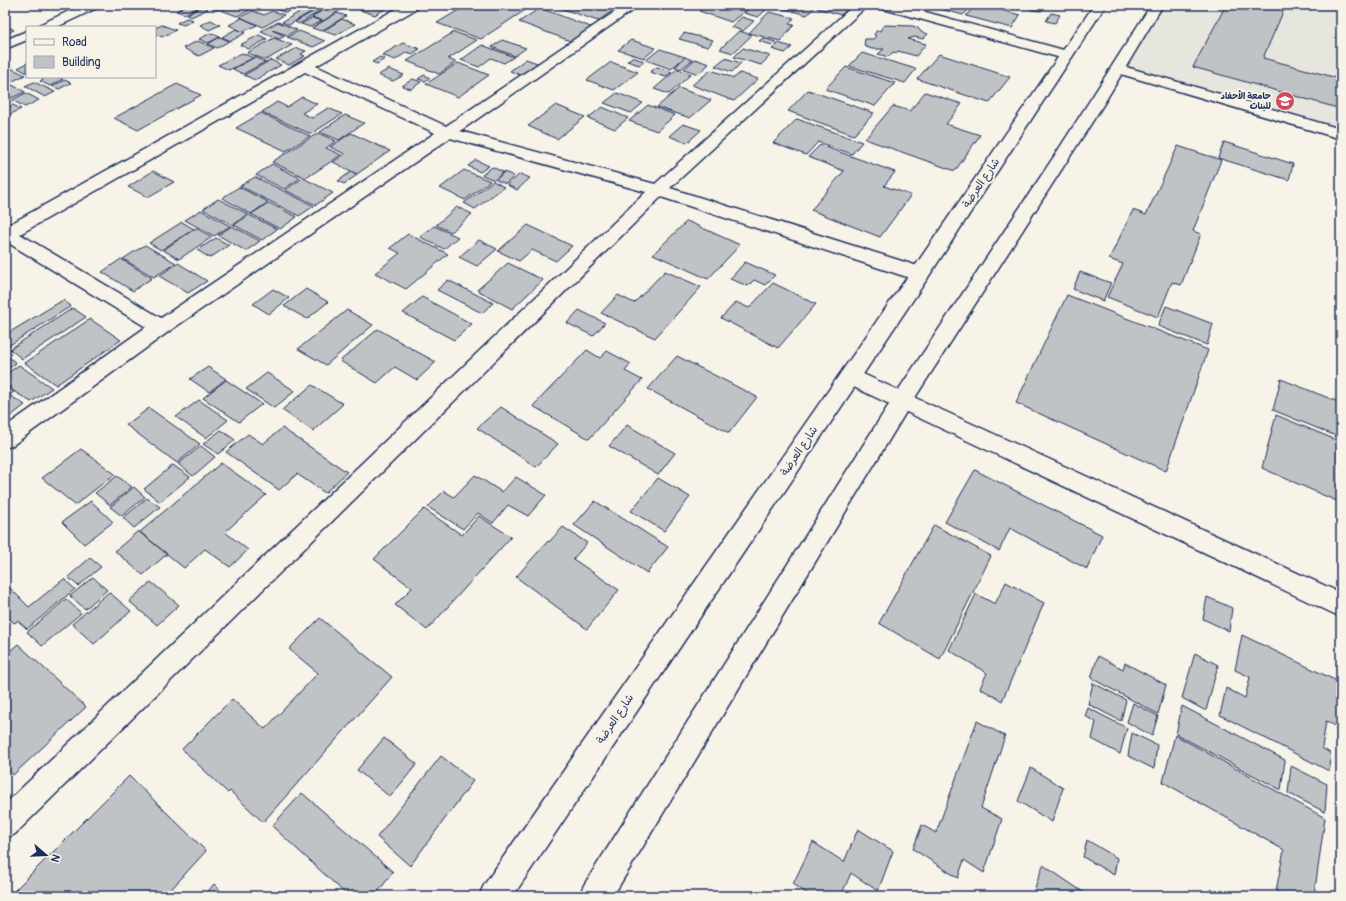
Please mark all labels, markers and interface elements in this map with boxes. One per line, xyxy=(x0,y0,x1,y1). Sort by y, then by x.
legend xyxy=(26,26,156,78)
text: Road xyxy=(62,35,87,50)
text: Building xyxy=(62,55,101,70)
place label: جامعة الأحفاد للبنات xyxy=(1221,90,1271,112)
school or university icon: جامعة الأحفاد للبنات xyxy=(1274,90,1296,112)
street label: شارع العرضة xyxy=(960,156,1004,211)
street label: شارع العرضة xyxy=(778,424,822,479)
street label: شارع العرضة xyxy=(594,692,638,747)
north arrow xyxy=(26,835,66,875)
text: N xyxy=(47,852,62,864)

